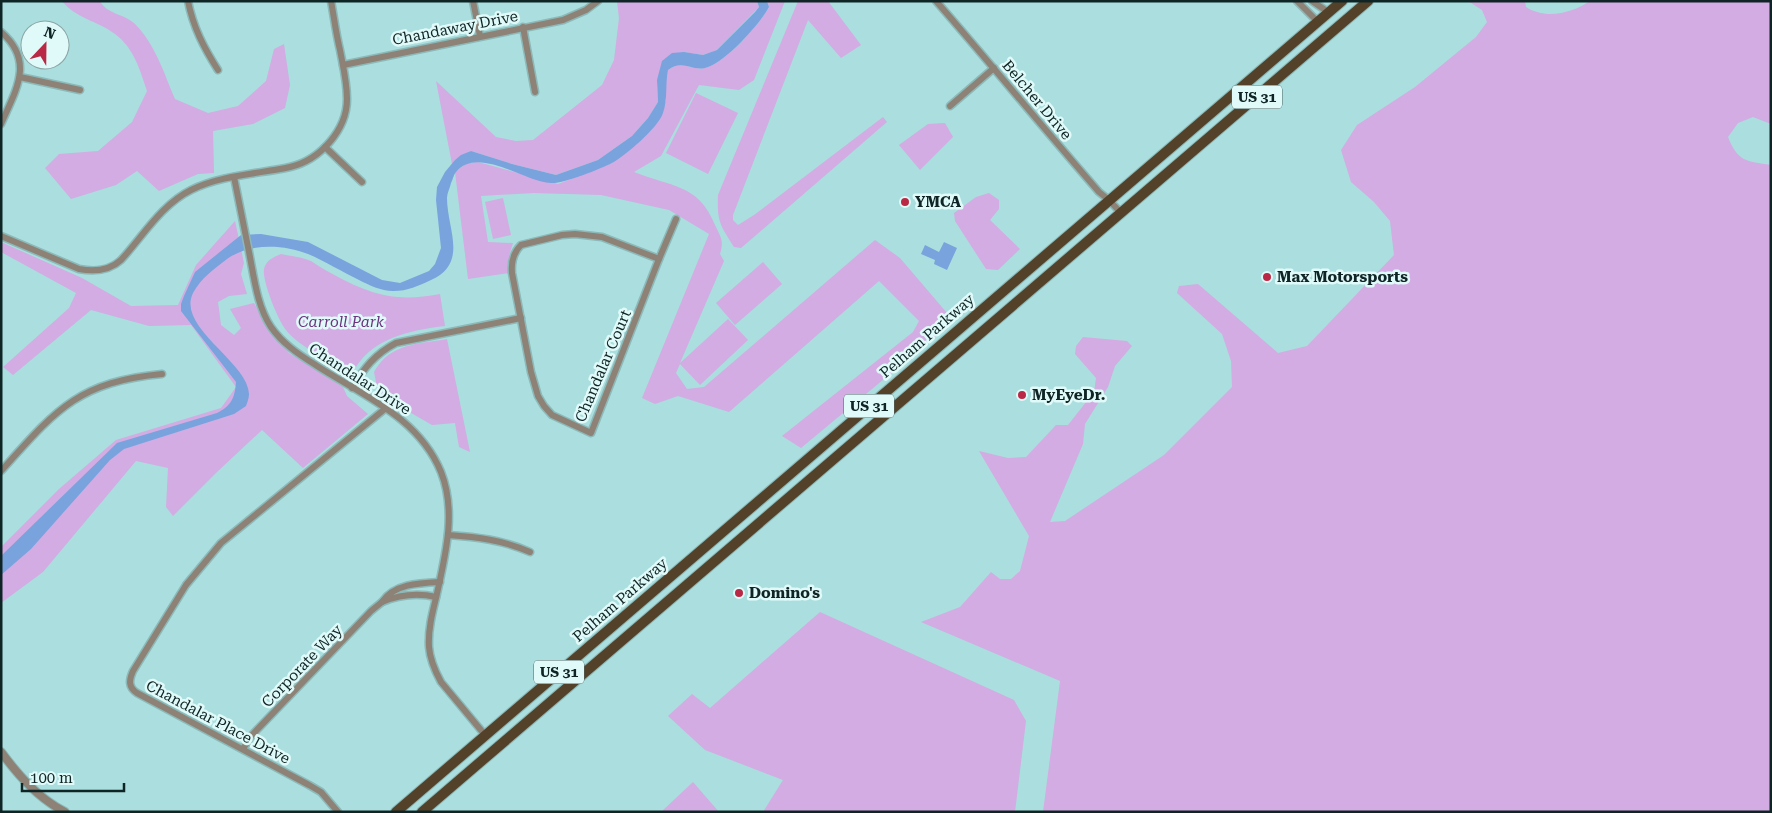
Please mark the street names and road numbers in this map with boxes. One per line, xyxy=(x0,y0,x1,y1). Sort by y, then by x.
street label: Chandaway Drive xyxy=(391,7,519,49)
street label: Belcher Drive xyxy=(999,57,1075,143)
road number: US 31 xyxy=(1232,85,1282,108)
street label: Pelham Parkway xyxy=(876,290,978,382)
street label: Chandalar Court xyxy=(571,307,635,425)
street label: Chandalar Drive xyxy=(306,339,414,419)
road number: US 31 xyxy=(844,394,894,418)
street label: Pelham Parkway xyxy=(569,554,671,646)
street label: Corporate Way xyxy=(258,621,346,711)
road number: US 31 xyxy=(534,660,584,684)
street label: Chandalar Place Drive xyxy=(143,676,293,768)

